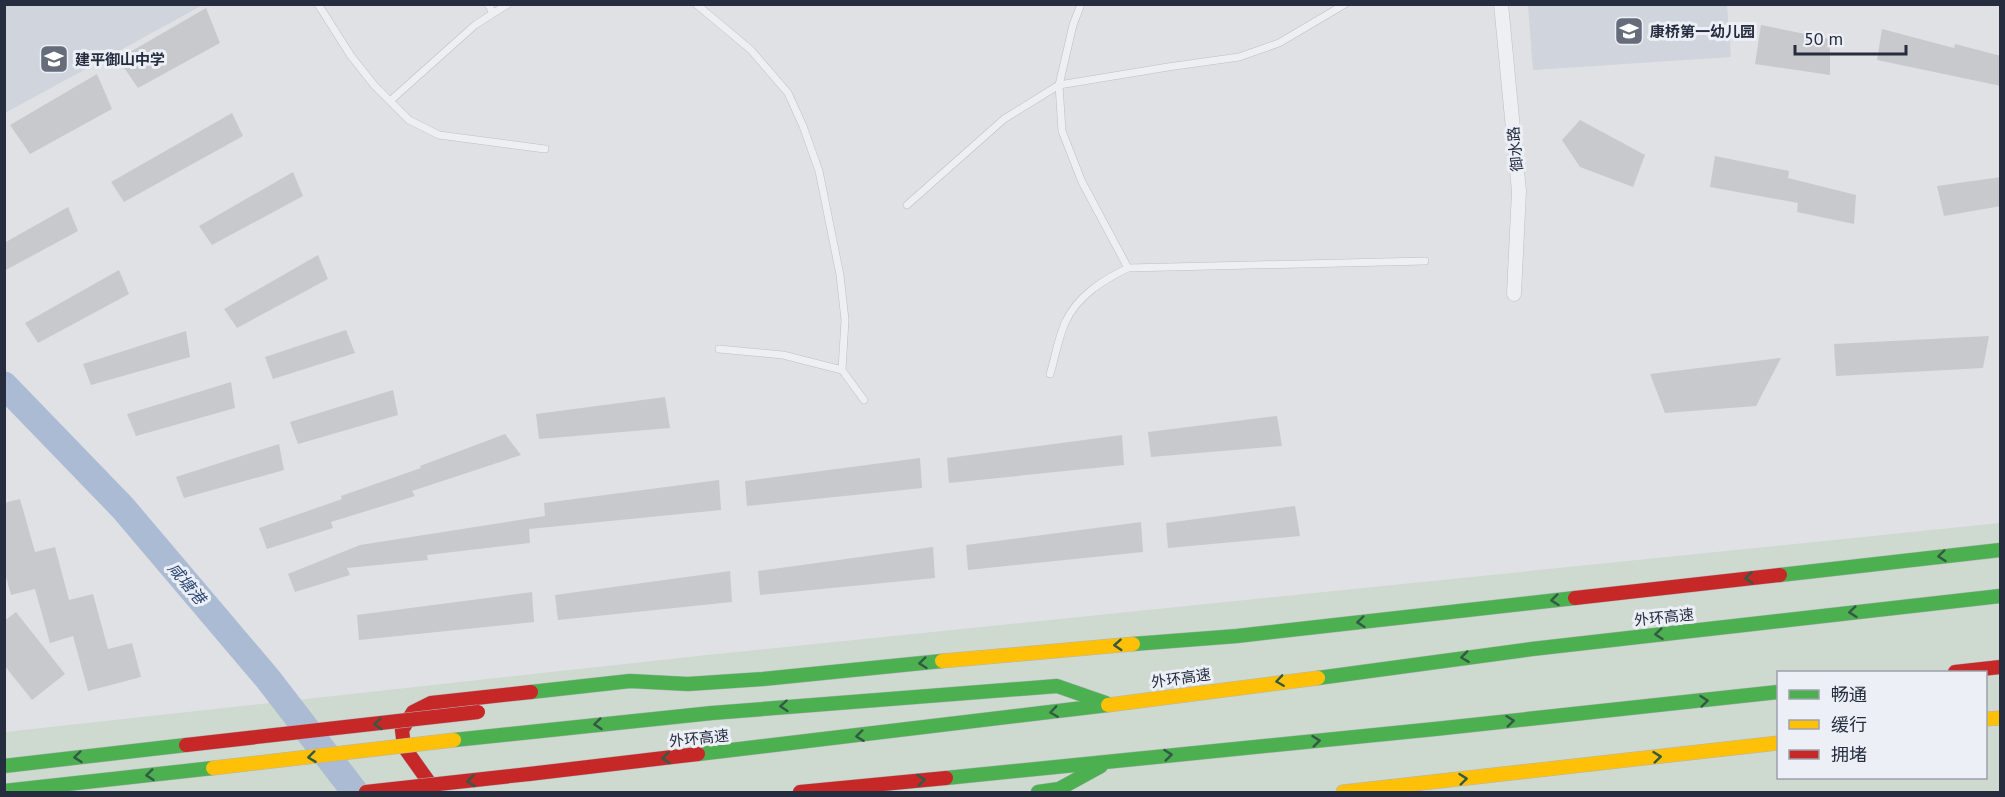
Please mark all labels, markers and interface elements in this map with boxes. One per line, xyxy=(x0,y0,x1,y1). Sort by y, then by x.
school or university icon: 康桥第一幼儿园 xyxy=(1613,15,1645,47)
scale bar xyxy=(1795,18,1906,56)
place label: 康桥第一幼儿园 xyxy=(1650,22,1755,41)
text: 50 m xyxy=(1804,27,1843,50)
school or university icon: 建平御山中学 xyxy=(38,43,70,75)
place label: 建平御山中学 xyxy=(75,50,165,69)
street label: 御水路 xyxy=(1504,126,1526,172)
one-way arrow xyxy=(1938,550,1947,562)
water label: 咸塘港 xyxy=(164,558,211,609)
one-way arrow xyxy=(1744,572,1753,584)
one-way arrow xyxy=(1550,594,1559,606)
street label: 外环高速 xyxy=(1633,604,1695,630)
one-way arrow xyxy=(1848,606,1857,618)
one-way arrow xyxy=(1357,616,1366,628)
one-way arrow xyxy=(1654,627,1663,640)
one-way arrow xyxy=(1113,638,1122,651)
one-way arrow xyxy=(1461,650,1470,663)
one-way arrow xyxy=(919,656,928,668)
street label: 外环高速 xyxy=(1150,664,1212,692)
legend xyxy=(1777,671,1987,779)
one-way arrow xyxy=(1275,675,1284,687)
text: 畅通 xyxy=(1831,683,1867,706)
one-way arrow xyxy=(1699,695,1708,708)
one-way arrow xyxy=(780,700,789,713)
one-way arrow xyxy=(1049,706,1058,718)
text: 缓行 xyxy=(1831,713,1867,736)
one-way arrow xyxy=(1505,716,1514,728)
one-way arrow xyxy=(374,717,383,729)
one-way arrow xyxy=(594,717,603,730)
street label: 外环高速 xyxy=(668,725,730,751)
one-way arrow xyxy=(856,730,865,742)
one-way arrow xyxy=(1311,735,1320,748)
text: 拥堵 xyxy=(1831,743,1867,766)
one-way arrow xyxy=(1163,749,1172,762)
one-way arrow xyxy=(308,750,317,763)
one-way arrow xyxy=(73,751,82,763)
one-way arrow xyxy=(1653,751,1662,764)
one-way arrow xyxy=(662,752,671,764)
one-way arrow xyxy=(146,768,155,781)
one-way arrow xyxy=(1459,773,1468,786)
one-way arrow xyxy=(467,774,476,786)
one-way arrow xyxy=(916,774,926,787)

